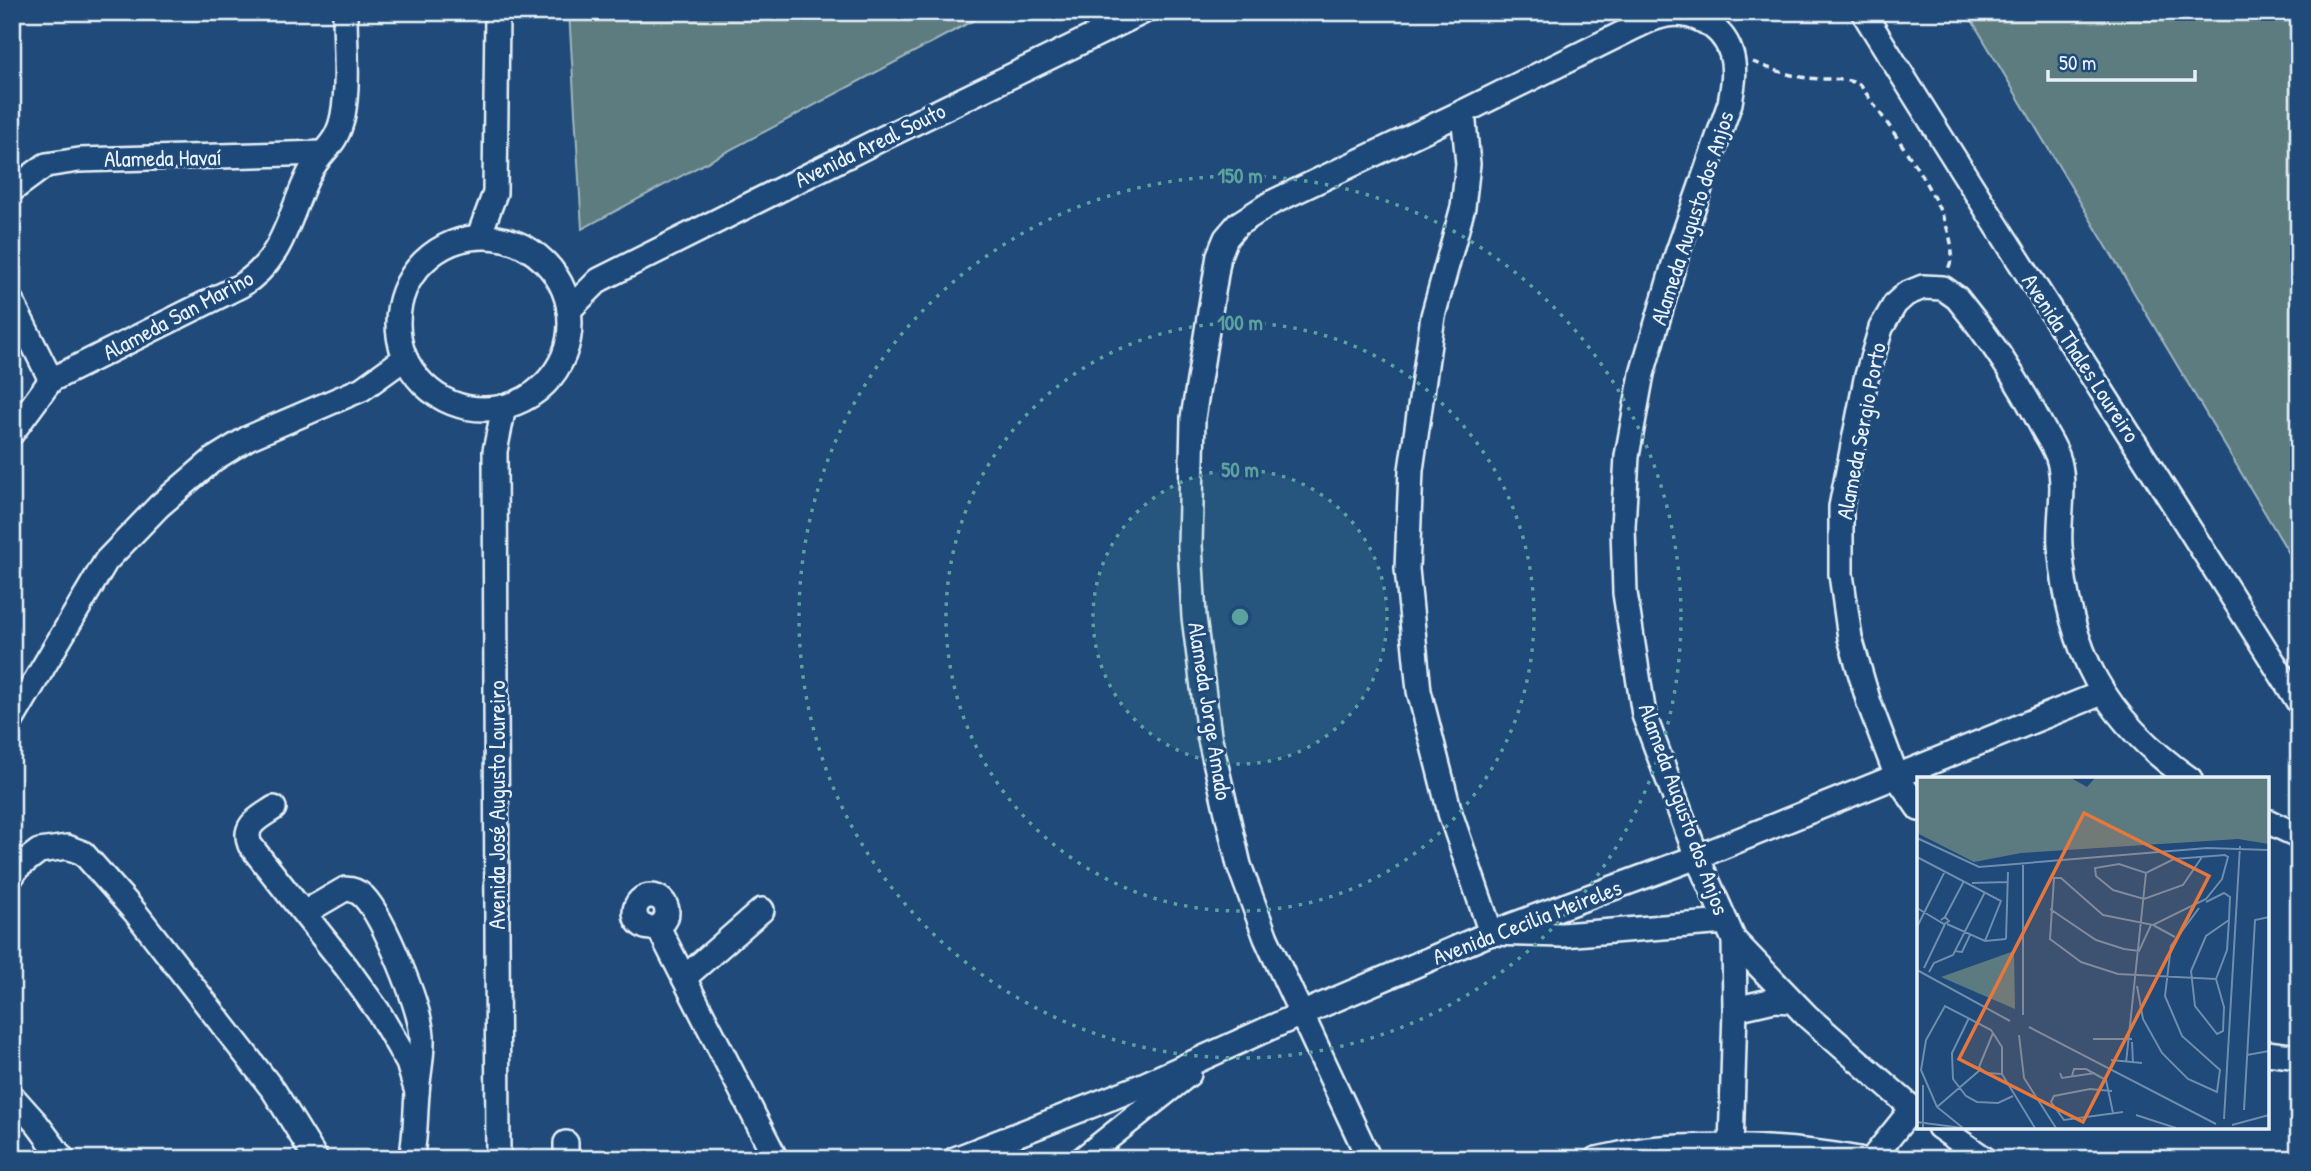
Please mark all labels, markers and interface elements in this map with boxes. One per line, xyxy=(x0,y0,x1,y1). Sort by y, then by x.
scale bar xyxy=(2048,38,2196,82)
text: 50 m xyxy=(2059,48,2096,77)
street label: Avenida Areal Souto xyxy=(789,95,950,194)
street label: Alameda Augusto dos Anjos xyxy=(1642,107,1741,329)
street label: Alameda Havaí xyxy=(104,141,222,174)
text: 150 m xyxy=(1217,161,1263,190)
street label: Alameda San Marino xyxy=(97,262,258,367)
street label: Avenida Thales Loureiro xyxy=(2015,267,2148,448)
text: 100 m xyxy=(1217,308,1263,337)
street label: Alameda Sergio Porto xyxy=(1828,340,1893,522)
text: 50 m xyxy=(1221,455,1259,484)
centre of rings xyxy=(1228,605,1252,629)
street label: Alameda Jorge Amado xyxy=(1181,620,1240,802)
street label: Avenida José Augusto Loureiro xyxy=(481,681,512,929)
street label: Alameda Augusto dos Anjos xyxy=(1632,699,1737,919)
inset map xyxy=(1917,777,2269,1129)
street label: Avenida Cecilia Meireles xyxy=(1428,871,1626,972)

